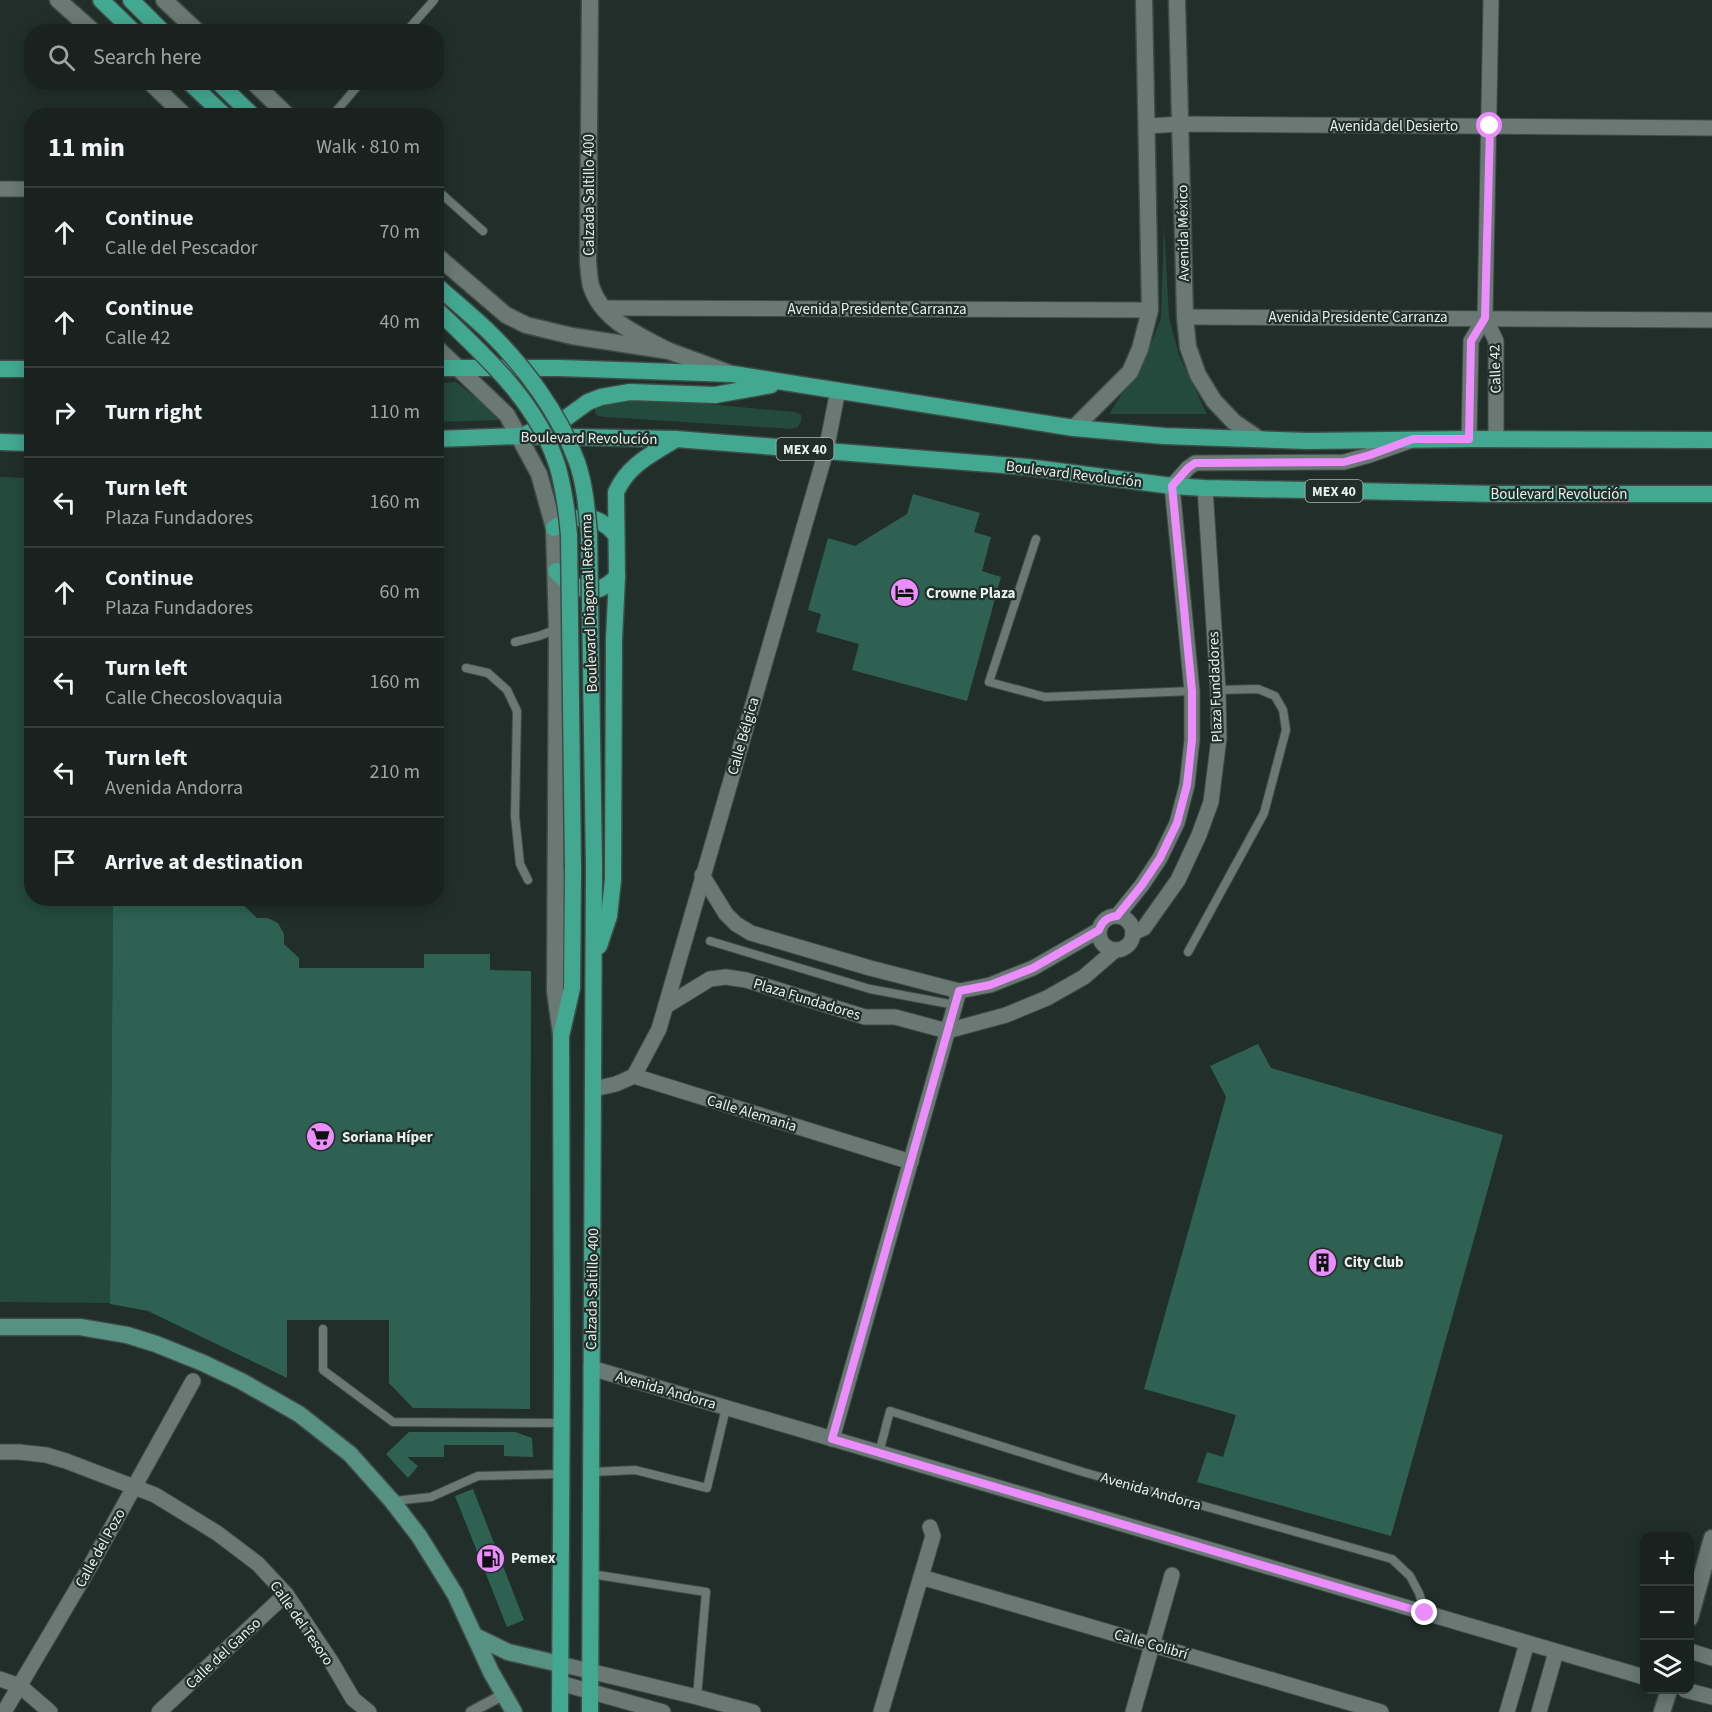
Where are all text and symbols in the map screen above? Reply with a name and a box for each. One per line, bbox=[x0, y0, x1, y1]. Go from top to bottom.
search box bbox=[24, 24, 444, 90]
icon: search bbox=[45, 41, 78, 74]
text: Search here bbox=[93, 41, 201, 73]
route start bbox=[1476, 112, 1502, 138]
street label: Avenida del Desierto bbox=[1330, 116, 1458, 137]
text: 11 min bbox=[48, 129, 125, 166]
text: Walk · 810 m bbox=[316, 133, 420, 161]
street label: Calzada Saltillo 400 bbox=[579, 134, 600, 256]
street label: Avenida México bbox=[1172, 185, 1195, 281]
text: Continue bbox=[105, 202, 194, 234]
icon: ahead bbox=[48, 216, 81, 249]
text: 70 m bbox=[380, 218, 420, 246]
text: Calle del Pescador bbox=[105, 234, 258, 262]
text: Continue bbox=[105, 292, 194, 324]
street label: Avenida Presidente Carranza bbox=[788, 299, 966, 320]
icon: ahead bbox=[48, 306, 81, 339]
street label: Avenida Presidente Carranza bbox=[1269, 307, 1447, 328]
text: 40 m bbox=[380, 308, 420, 336]
text: Calle 42 bbox=[105, 324, 171, 352]
street label: Calle 42 bbox=[1484, 344, 1507, 394]
icon: right bbox=[48, 396, 81, 429]
text: Turn right bbox=[105, 396, 202, 428]
text: 110 m bbox=[370, 398, 420, 426]
street label: Boulevard Revolución bbox=[520, 427, 658, 450]
road number: MEX 40 bbox=[776, 438, 834, 460]
street label: Boulevard Revolución bbox=[1005, 456, 1143, 493]
text: Turn left bbox=[105, 472, 187, 504]
road number: MEX 40 bbox=[1306, 480, 1362, 502]
street label: Boulevard Revolución bbox=[1491, 484, 1627, 505]
icon: left bbox=[48, 486, 81, 519]
text: 160 m bbox=[370, 488, 420, 516]
text: Plaza Fundadores bbox=[105, 504, 253, 532]
street label: Boulevard Diagonal Reforma bbox=[576, 513, 603, 693]
text: Continue bbox=[105, 562, 194, 594]
icon: ahead bbox=[48, 576, 81, 609]
hotel icon: Crowne Plaza bbox=[889, 577, 921, 609]
text: 60 m bbox=[380, 578, 420, 606]
place label: Crowne Plaza bbox=[926, 583, 1016, 604]
text: Plaza Fundadores bbox=[105, 594, 253, 622]
street label: Plaza Fundadores bbox=[1203, 631, 1228, 743]
text: Turn left bbox=[105, 652, 187, 684]
icon: left bbox=[48, 666, 81, 699]
text: 160 m bbox=[370, 668, 420, 696]
text: Calle Checoslovaquia bbox=[105, 684, 283, 712]
street label: Calle Bélgica bbox=[722, 695, 765, 777]
text: Turn left bbox=[105, 742, 187, 774]
icon: left bbox=[48, 756, 81, 789]
text: 210 m bbox=[370, 758, 420, 786]
text: Avenida Andorra bbox=[105, 774, 243, 802]
icon: arrive bbox=[48, 846, 81, 879]
text: Arrive at destination bbox=[105, 846, 303, 878]
street label: Plaza Fundadores bbox=[751, 973, 863, 1026]
street label: Calle Alemania bbox=[704, 1090, 799, 1137]
supermarket icon: Soriana Híper bbox=[305, 1121, 337, 1153]
place label: Soriana Híper bbox=[342, 1127, 433, 1148]
street label: Calzada Saltillo 400 bbox=[581, 1228, 604, 1350]
building icon: City Club bbox=[1307, 1246, 1339, 1278]
place label: City Club bbox=[1344, 1252, 1404, 1273]
street label: Avenida Andorra bbox=[613, 1366, 719, 1415]
street label: Avenida Andorra bbox=[1098, 1467, 1204, 1516]
street label: Calle del Pozo bbox=[70, 1505, 131, 1592]
map controls bbox=[1640, 1532, 1694, 1694]
button: + bbox=[1640, 1532, 1694, 1586]
fuel station icon: Pemex bbox=[474, 1542, 506, 1574]
place label: Pemex bbox=[511, 1548, 556, 1569]
street label: Calle del Tesoro bbox=[265, 1577, 339, 1670]
button: − bbox=[1640, 1586, 1694, 1640]
route end bbox=[1411, 1599, 1437, 1625]
street label: Calle del Ganso bbox=[181, 1613, 266, 1694]
street label: Calle Colibrí bbox=[1112, 1624, 1191, 1665]
button: layers bbox=[1640, 1640, 1694, 1694]

